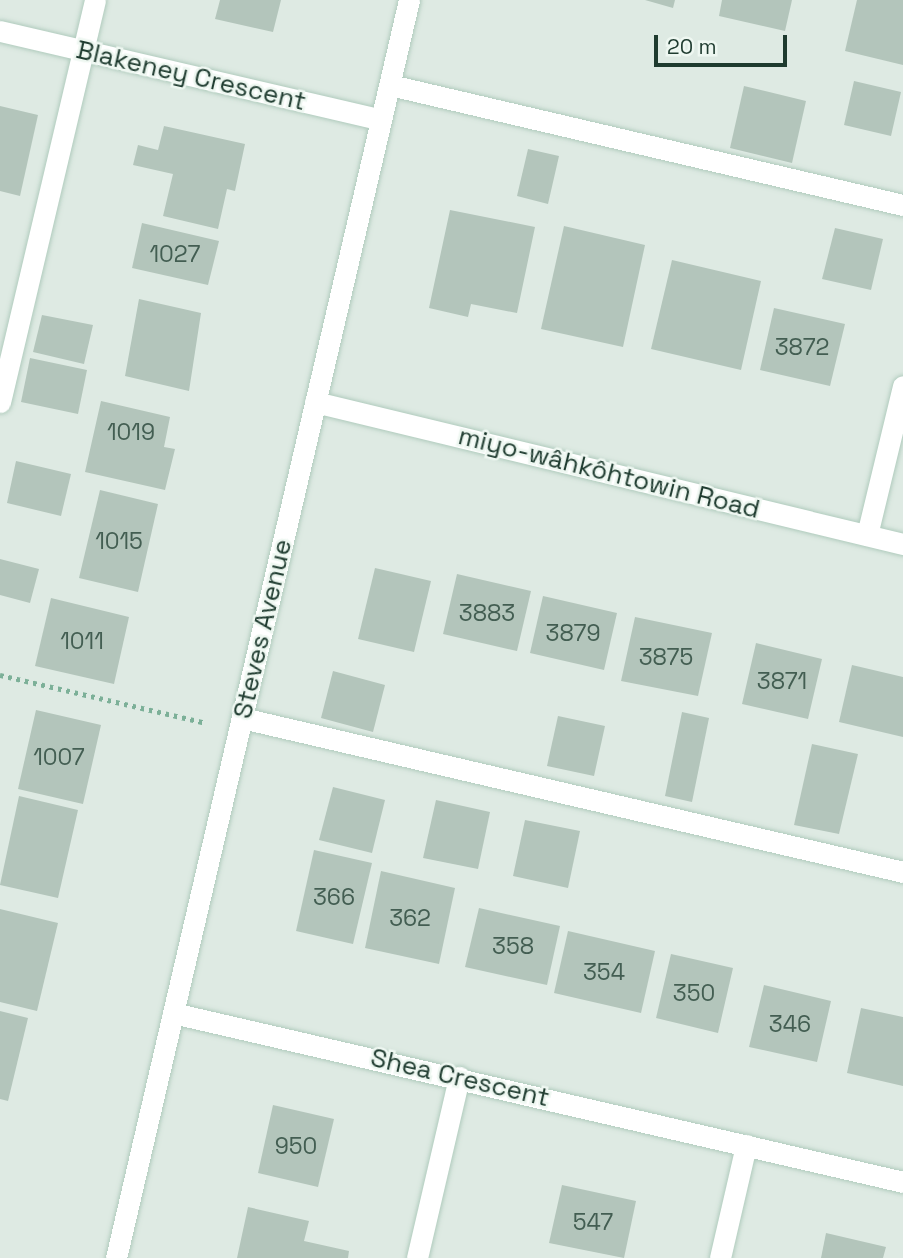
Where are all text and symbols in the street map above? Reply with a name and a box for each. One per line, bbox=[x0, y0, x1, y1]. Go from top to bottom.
scale bar bbox=[658, 21, 791, 65]
text: 20 m bbox=[667, 33, 717, 60]
street label: Blakeney Crescent bbox=[73, 34, 309, 118]
house number: 1027 bbox=[149, 240, 201, 268]
house number: 3872 bbox=[775, 333, 829, 361]
house number: 1019 bbox=[107, 418, 155, 446]
street label: miyo-wâhkôhtowin Road bbox=[455, 420, 763, 526]
house number: 1015 bbox=[95, 527, 143, 555]
street label: Steves Avenue bbox=[227, 536, 299, 722]
house number: 3883 bbox=[459, 599, 515, 627]
house number: 3879 bbox=[546, 619, 600, 647]
house number: 1011 bbox=[60, 627, 104, 655]
house number: 3875 bbox=[639, 643, 693, 671]
house number: 3871 bbox=[757, 667, 807, 695]
house number: 1007 bbox=[33, 743, 85, 771]
house number: 366 bbox=[313, 883, 355, 911]
house number: 362 bbox=[389, 904, 431, 932]
house number: 358 bbox=[492, 932, 534, 960]
house number: 354 bbox=[583, 958, 625, 986]
house number: 350 bbox=[673, 979, 715, 1007]
house number: 346 bbox=[769, 1010, 811, 1038]
street label: Shea Crescent bbox=[368, 1042, 552, 1114]
house number: 950 bbox=[275, 1132, 317, 1160]
house number: 547 bbox=[573, 1208, 613, 1236]

